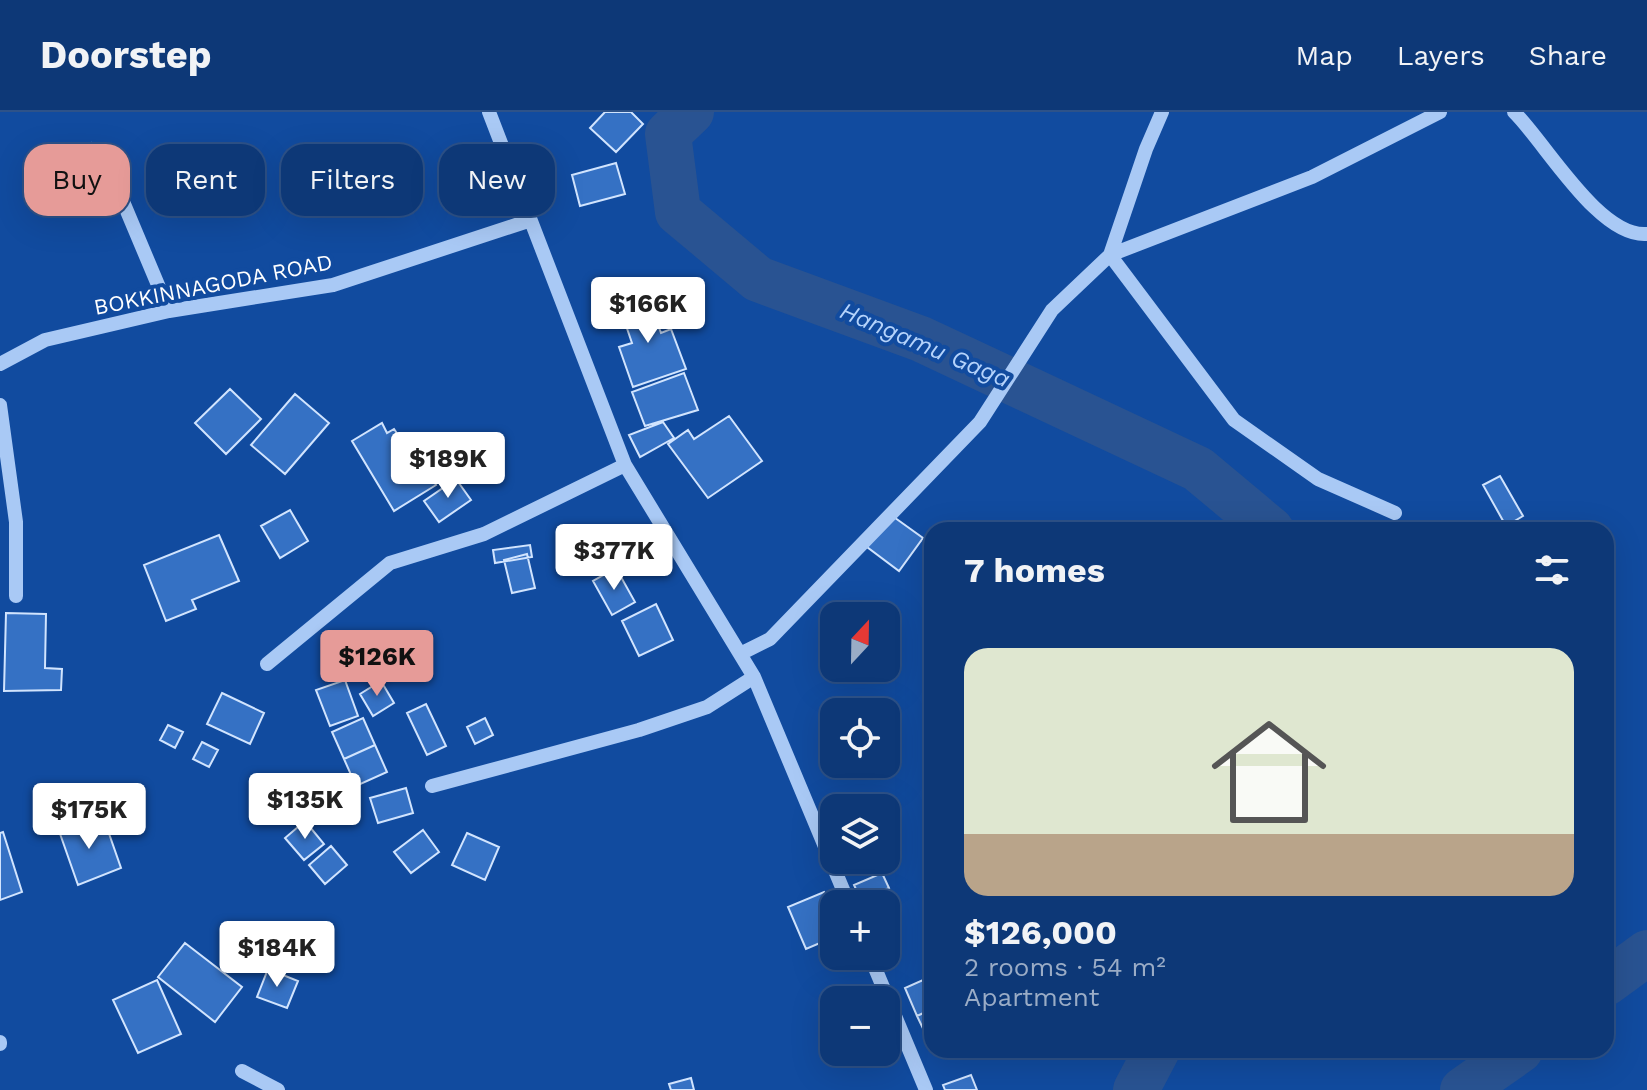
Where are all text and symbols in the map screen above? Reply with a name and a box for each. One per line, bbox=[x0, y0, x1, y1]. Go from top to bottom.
text: Doorstep bbox=[40, 33, 212, 77]
text: Map bbox=[1296, 39, 1353, 72]
text: Layers bbox=[1397, 39, 1485, 72]
text: Share bbox=[1529, 39, 1607, 72]
chip: Buy bbox=[24, 144, 130, 216]
chip: Rent bbox=[146, 144, 265, 216]
chip: Filters bbox=[281, 144, 423, 216]
chip: New bbox=[439, 144, 555, 216]
street label: BOKKINNAGODA ROAD bbox=[92, 249, 334, 320]
pin: $166K bbox=[592, 277, 704, 345]
text: $166K bbox=[609, 288, 687, 318]
water label: Hangamu Gaga bbox=[836, 297, 1014, 393]
pin: $189K bbox=[392, 432, 504, 500]
text: $189K bbox=[409, 443, 487, 473]
pin: $377K bbox=[558, 524, 670, 592]
text: $377K bbox=[574, 535, 655, 565]
icon: filters bbox=[1530, 548, 1574, 592]
text: 7 homes bbox=[964, 550, 1105, 590]
north arrow bbox=[820, 602, 900, 682]
map controls bbox=[820, 602, 900, 1066]
pin: $126K bbox=[321, 630, 433, 698]
text: $126K bbox=[338, 641, 416, 671]
button: locate bbox=[820, 698, 900, 778]
icon: home bbox=[1197, 700, 1341, 844]
pin: $135K bbox=[249, 773, 361, 841]
pin: $175K bbox=[33, 783, 145, 851]
text: $135K bbox=[267, 784, 343, 814]
text: $175K bbox=[51, 794, 127, 824]
button: layers bbox=[820, 794, 900, 874]
button: + bbox=[820, 890, 900, 970]
text: $126,000 bbox=[964, 912, 1117, 952]
pin: $184K bbox=[221, 921, 333, 989]
text: $184K bbox=[238, 932, 317, 962]
text: 2 rooms · 54 m² bbox=[964, 952, 1166, 982]
text: Apartment bbox=[964, 982, 1100, 1012]
button: − bbox=[820, 986, 900, 1066]

